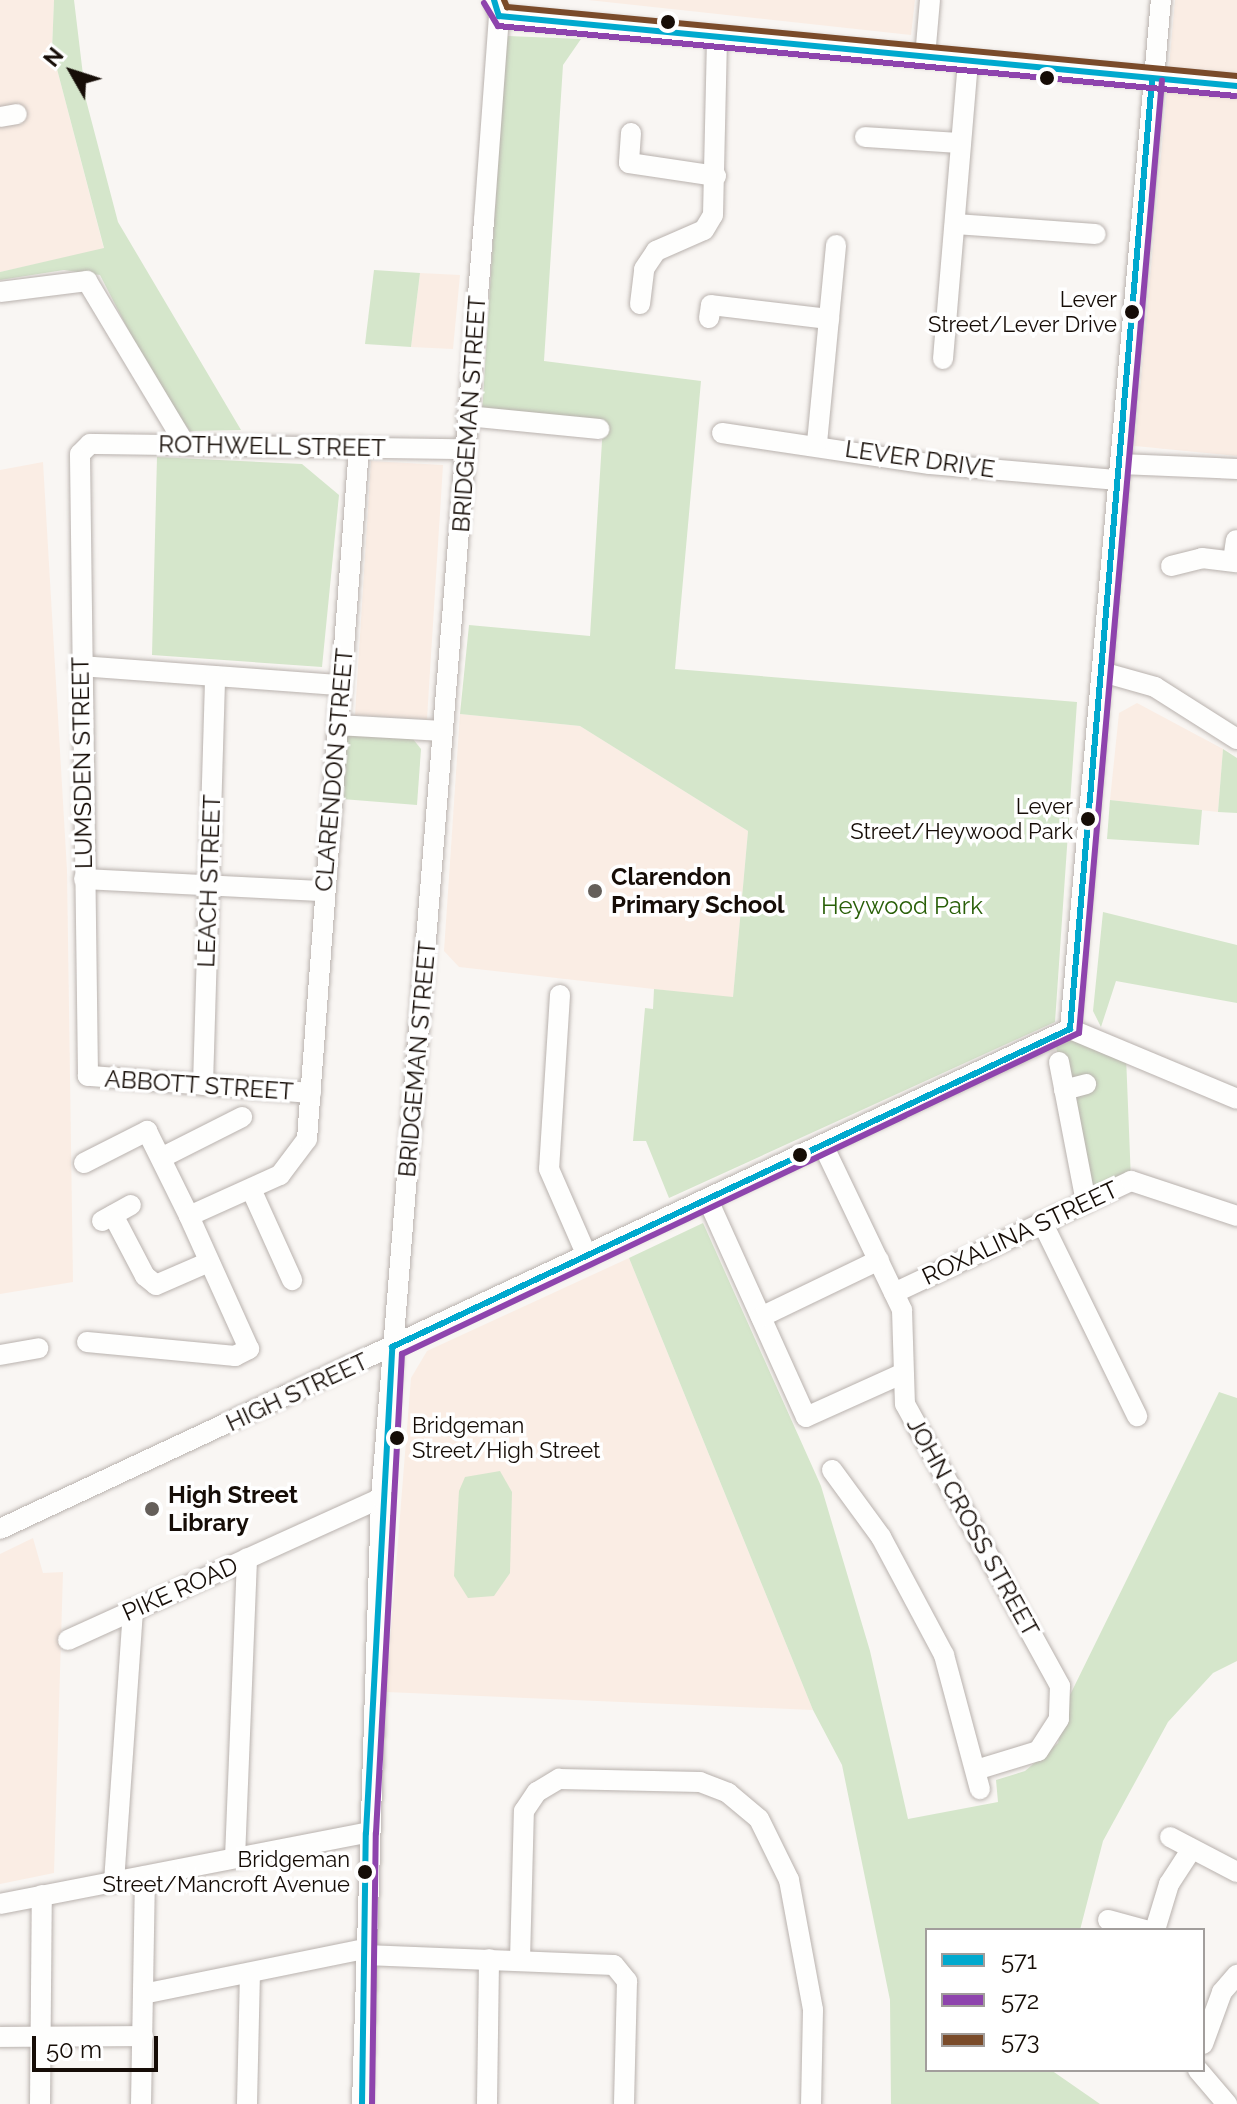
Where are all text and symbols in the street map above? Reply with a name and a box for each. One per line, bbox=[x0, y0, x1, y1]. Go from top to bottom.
unlabelled marker bbox=[660, 14, 676, 30]
north arrow bbox=[32, 32, 112, 112]
text: N bbox=[38, 42, 69, 72]
unlabelled marker bbox=[1039, 70, 1055, 86]
place label: Lever Street/Lever Drive bbox=[927, 286, 1117, 338]
street label: BRIDGEMAN STREET bbox=[446, 295, 492, 533]
marker: Lever Street/Lever Drive bbox=[1124, 304, 1140, 320]
street label: ROTHWELL STREET bbox=[158, 430, 386, 462]
street label: LEVER DRIVE bbox=[843, 434, 997, 484]
street label: CLARENDON STREET bbox=[309, 647, 359, 893]
street label: LUMSDEN STREET bbox=[66, 657, 98, 869]
place label: Lever Street/Heywood Park bbox=[850, 793, 1073, 844]
street label: LEACH STREET bbox=[192, 794, 226, 968]
marker: Lever Street/Heywood Park bbox=[1080, 811, 1096, 827]
place label: Clarendon Primary School bbox=[611, 863, 785, 919]
marker: Clarendon Primary School bbox=[586, 882, 604, 900]
park label: Heywood Park bbox=[821, 892, 983, 920]
street label: BRIDGEMAN STREET bbox=[392, 940, 442, 1178]
street label: ABBOTT STREET bbox=[103, 1064, 295, 1106]
unlabelled marker bbox=[792, 1147, 808, 1163]
street label: ROXALINA STREET bbox=[917, 1175, 1123, 1291]
street label: HIGH STREET bbox=[221, 1347, 373, 1437]
place label: Bridgeman Street/High Street bbox=[412, 1412, 600, 1464]
street label: JOHN CROSS STREET bbox=[901, 1412, 1045, 1642]
marker: Bridgeman Street/High Street bbox=[389, 1430, 405, 1446]
place label: High Street Library bbox=[168, 1481, 298, 1537]
marker: High Street Library bbox=[143, 1500, 161, 1518]
street label: PIKE ROAD bbox=[118, 1551, 242, 1627]
place label: Bridgeman Street/Mancroft Avenue bbox=[102, 1846, 350, 1898]
marker: Bridgeman Street/Mancroft Avenue bbox=[357, 1864, 373, 1880]
legend bbox=[925, 1928, 1205, 2072]
text: 571 bbox=[1001, 1946, 1037, 1975]
text: 572 bbox=[1001, 1986, 1039, 2015]
scale bar bbox=[36, 2020, 162, 2070]
text: 573 bbox=[1001, 2026, 1040, 2055]
text: 50 m bbox=[46, 2035, 102, 2064]

